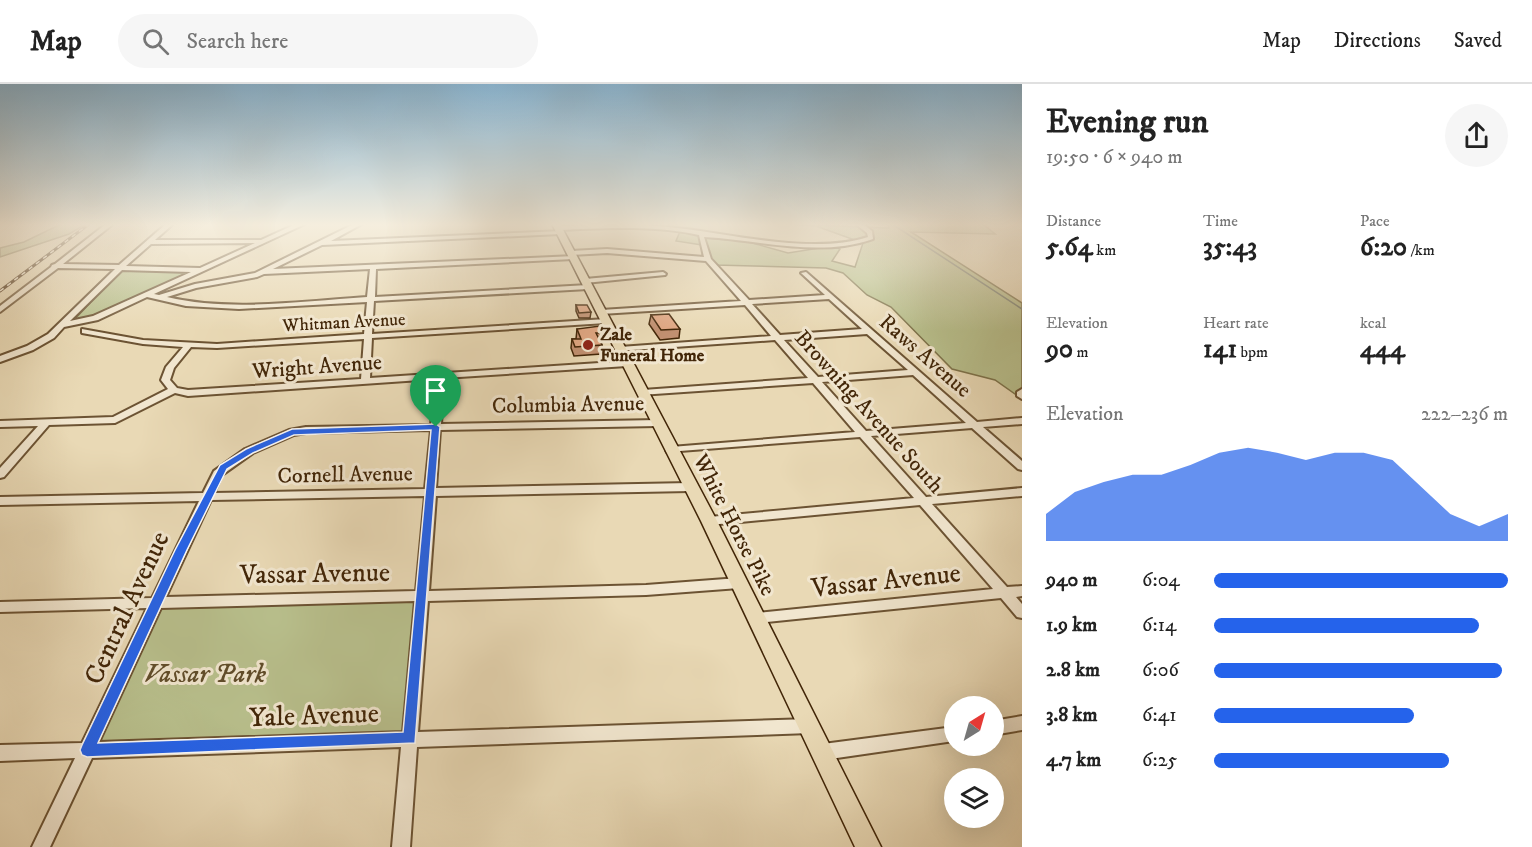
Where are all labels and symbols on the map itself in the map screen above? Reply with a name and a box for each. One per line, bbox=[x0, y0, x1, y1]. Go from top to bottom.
street label: Whitman Avenue bbox=[281, 309, 406, 337]
street label: Raws Avenue bbox=[873, 309, 977, 403]
place label: Zale Funeral Home bbox=[600, 324, 705, 367]
street label: Browning Avenue South bbox=[789, 325, 950, 500]
marker: Zale Funeral Home bbox=[581, 338, 595, 352]
street label: Wright Avenue bbox=[250, 349, 383, 385]
pin bbox=[410, 365, 461, 427]
street label: Columbia Avenue bbox=[492, 390, 644, 420]
street label: White Horse Pike bbox=[686, 449, 781, 600]
street label: Cornell Avenue bbox=[277, 460, 413, 490]
street label: Central Avenue bbox=[77, 526, 177, 690]
street label: Vassar Avenue bbox=[239, 556, 390, 592]
street label: Vassar Avenue bbox=[809, 556, 962, 606]
park label: Vassar Park bbox=[144, 657, 267, 691]
north arrow bbox=[944, 696, 1004, 756]
street label: Yale Avenue bbox=[249, 697, 379, 735]

